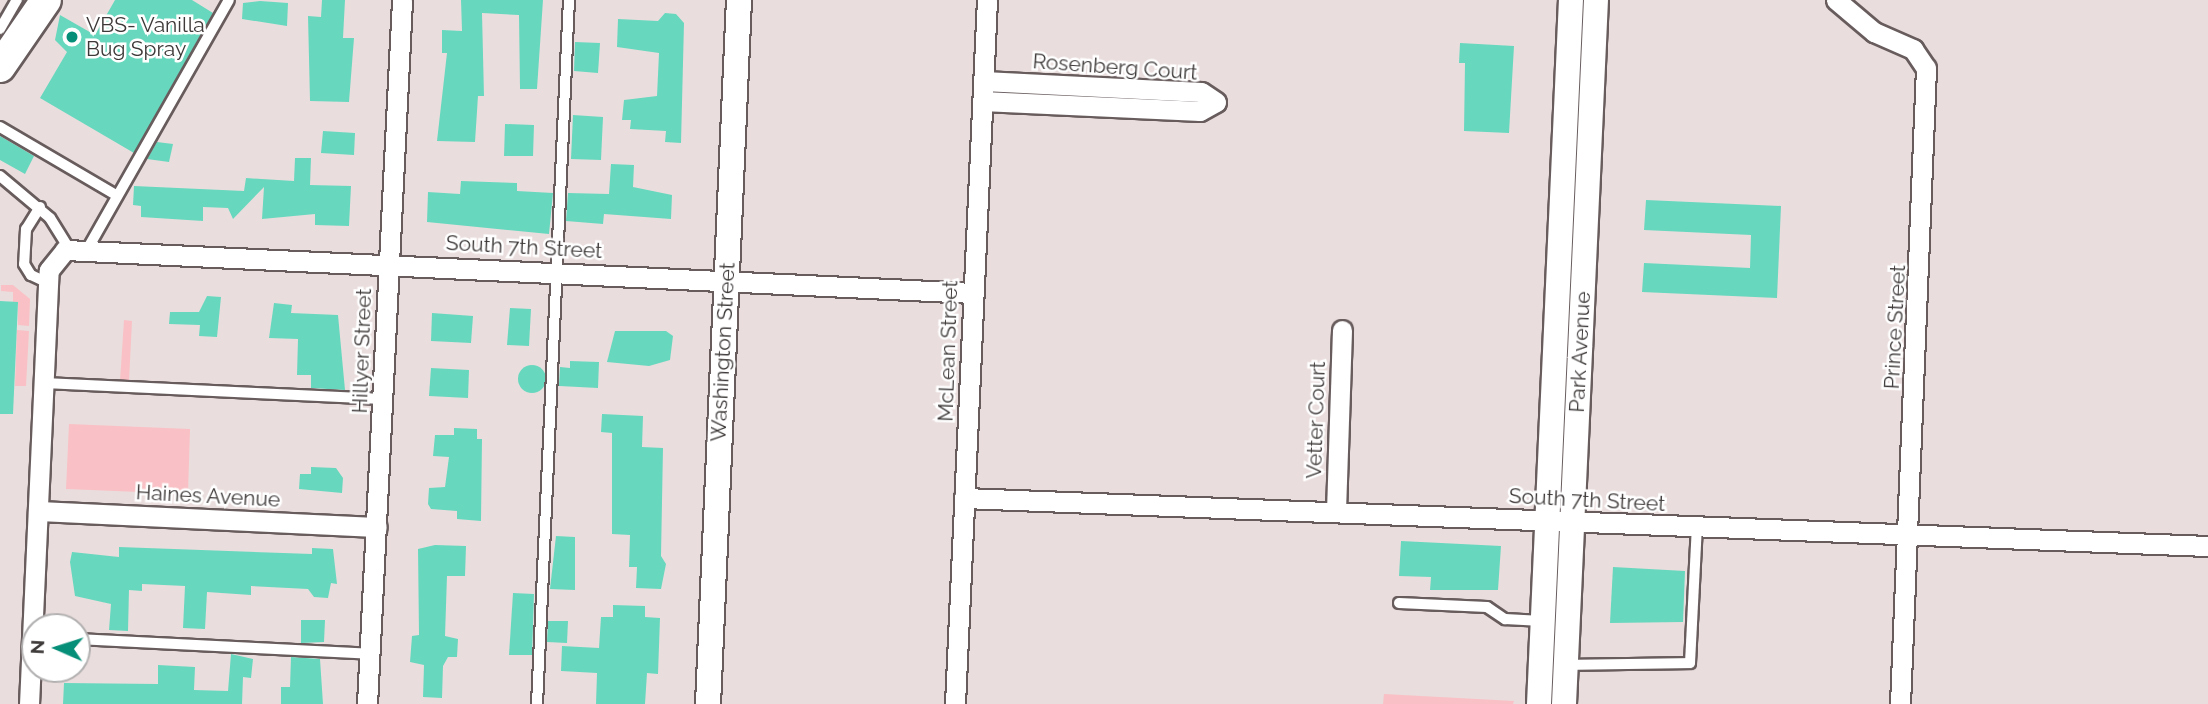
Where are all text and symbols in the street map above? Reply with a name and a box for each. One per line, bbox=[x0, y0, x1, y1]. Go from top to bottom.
place label: VBS- Vanilla Bug Spray bbox=[86, 12, 206, 62]
marker: VBS- Vanilla Bug Spray bbox=[64, 29, 80, 45]
street label: Rosenberg Court bbox=[1032, 49, 1198, 85]
street label: South 7th Street bbox=[445, 230, 603, 264]
street label: Washington Street bbox=[706, 262, 740, 442]
street label: Prince Street bbox=[1879, 264, 1911, 390]
street label: McLean Street bbox=[933, 280, 963, 422]
street label: Hillyer Street bbox=[347, 288, 377, 414]
street label: Park Avenue bbox=[1564, 290, 1596, 414]
street label: Vetter Court bbox=[1301, 361, 1331, 479]
street label: Haines Avenue bbox=[135, 480, 281, 512]
street label: South 7th Street bbox=[1508, 483, 1666, 517]
north arrow bbox=[21, 613, 91, 683]
text: N bbox=[26, 639, 48, 655]

